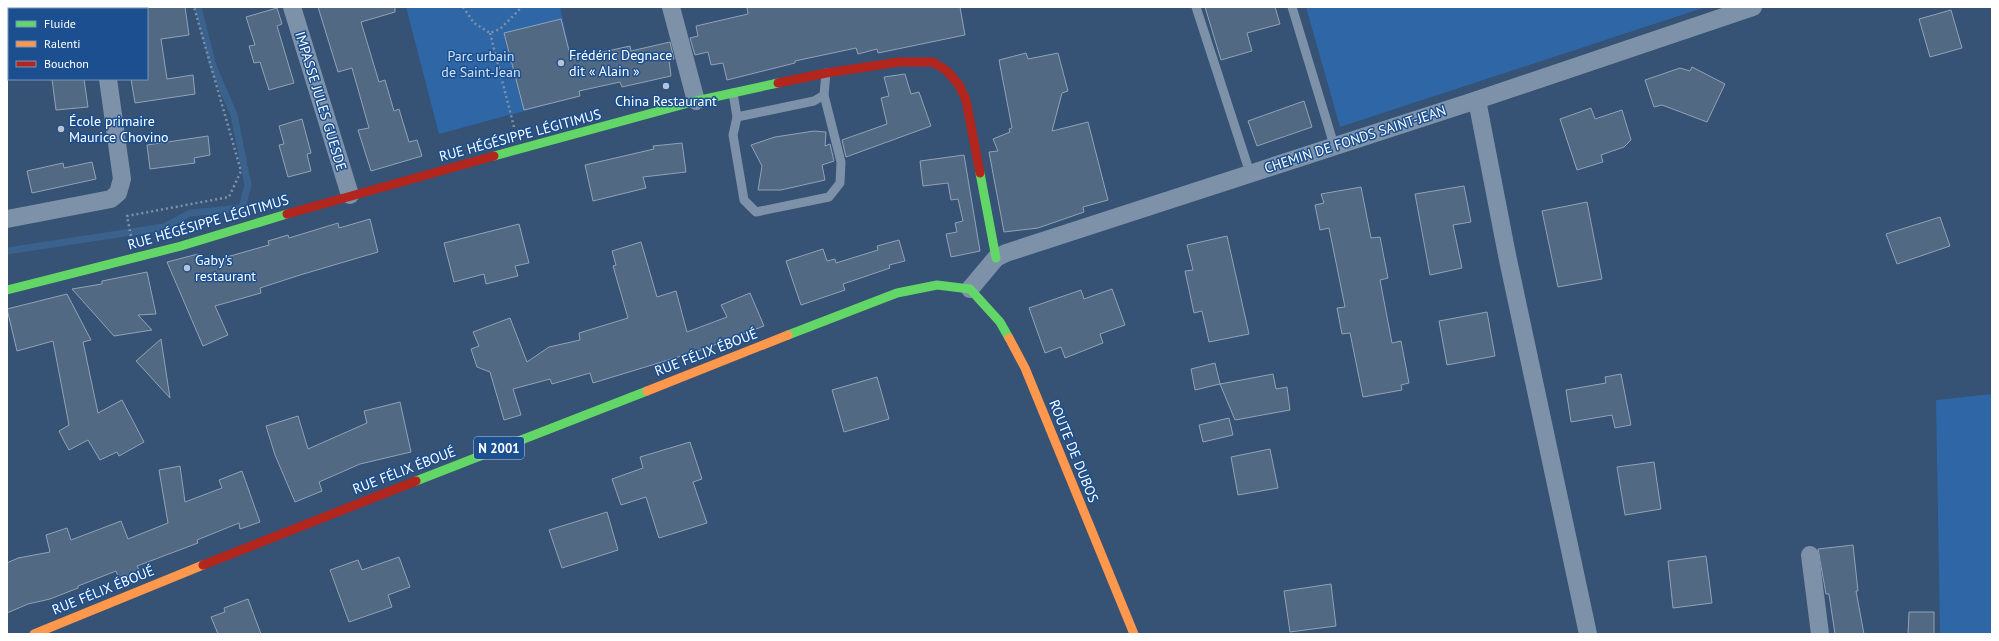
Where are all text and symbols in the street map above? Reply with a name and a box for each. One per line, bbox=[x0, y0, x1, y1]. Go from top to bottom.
legend bbox=[8, 8, 148, 80]
text: Fluide bbox=[44, 16, 76, 31]
street label: IMPASSE JULES GUESDE bbox=[291, 29, 351, 173]
text: Ralenti bbox=[44, 36, 80, 51]
place label: Frédéric Degnace dit « Alain » bbox=[569, 46, 672, 80]
park label: Parc urbain de Saint-Jean bbox=[441, 47, 521, 81]
text: Bouchon bbox=[44, 56, 89, 71]
marker: Frédéric Degnace dit « Alain » bbox=[556, 58, 566, 68]
marker: China Restaurant bbox=[661, 81, 671, 91]
place label: China Restaurant bbox=[615, 92, 717, 110]
street label: CHEMIN DE FONDS SAINT-JEAN bbox=[1262, 101, 1448, 177]
street label: RUE HÉGÉSIPPE LÉGITIMUS bbox=[437, 105, 603, 165]
place label: École primaire Maurice Chovino bbox=[69, 112, 169, 146]
marker: École primaire Maurice Chovino bbox=[56, 124, 66, 134]
street label: RUE HÉGÉSIPPE LÉGITIMUS bbox=[125, 190, 291, 254]
place label: Gaby's restaurant bbox=[195, 251, 256, 285]
marker: Gaby's restaurant bbox=[182, 263, 192, 273]
street label: RUE FÉLIX ÉBOUÉ bbox=[652, 324, 760, 380]
street label: ROUTE DE DUBOS bbox=[1045, 397, 1103, 505]
road number: N 2001 bbox=[474, 437, 524, 459]
street label: RUE FÉLIX ÉBOUÉ bbox=[350, 442, 458, 498]
street label: RUE FÉLIX ÉBOUÉ bbox=[49, 561, 157, 619]

